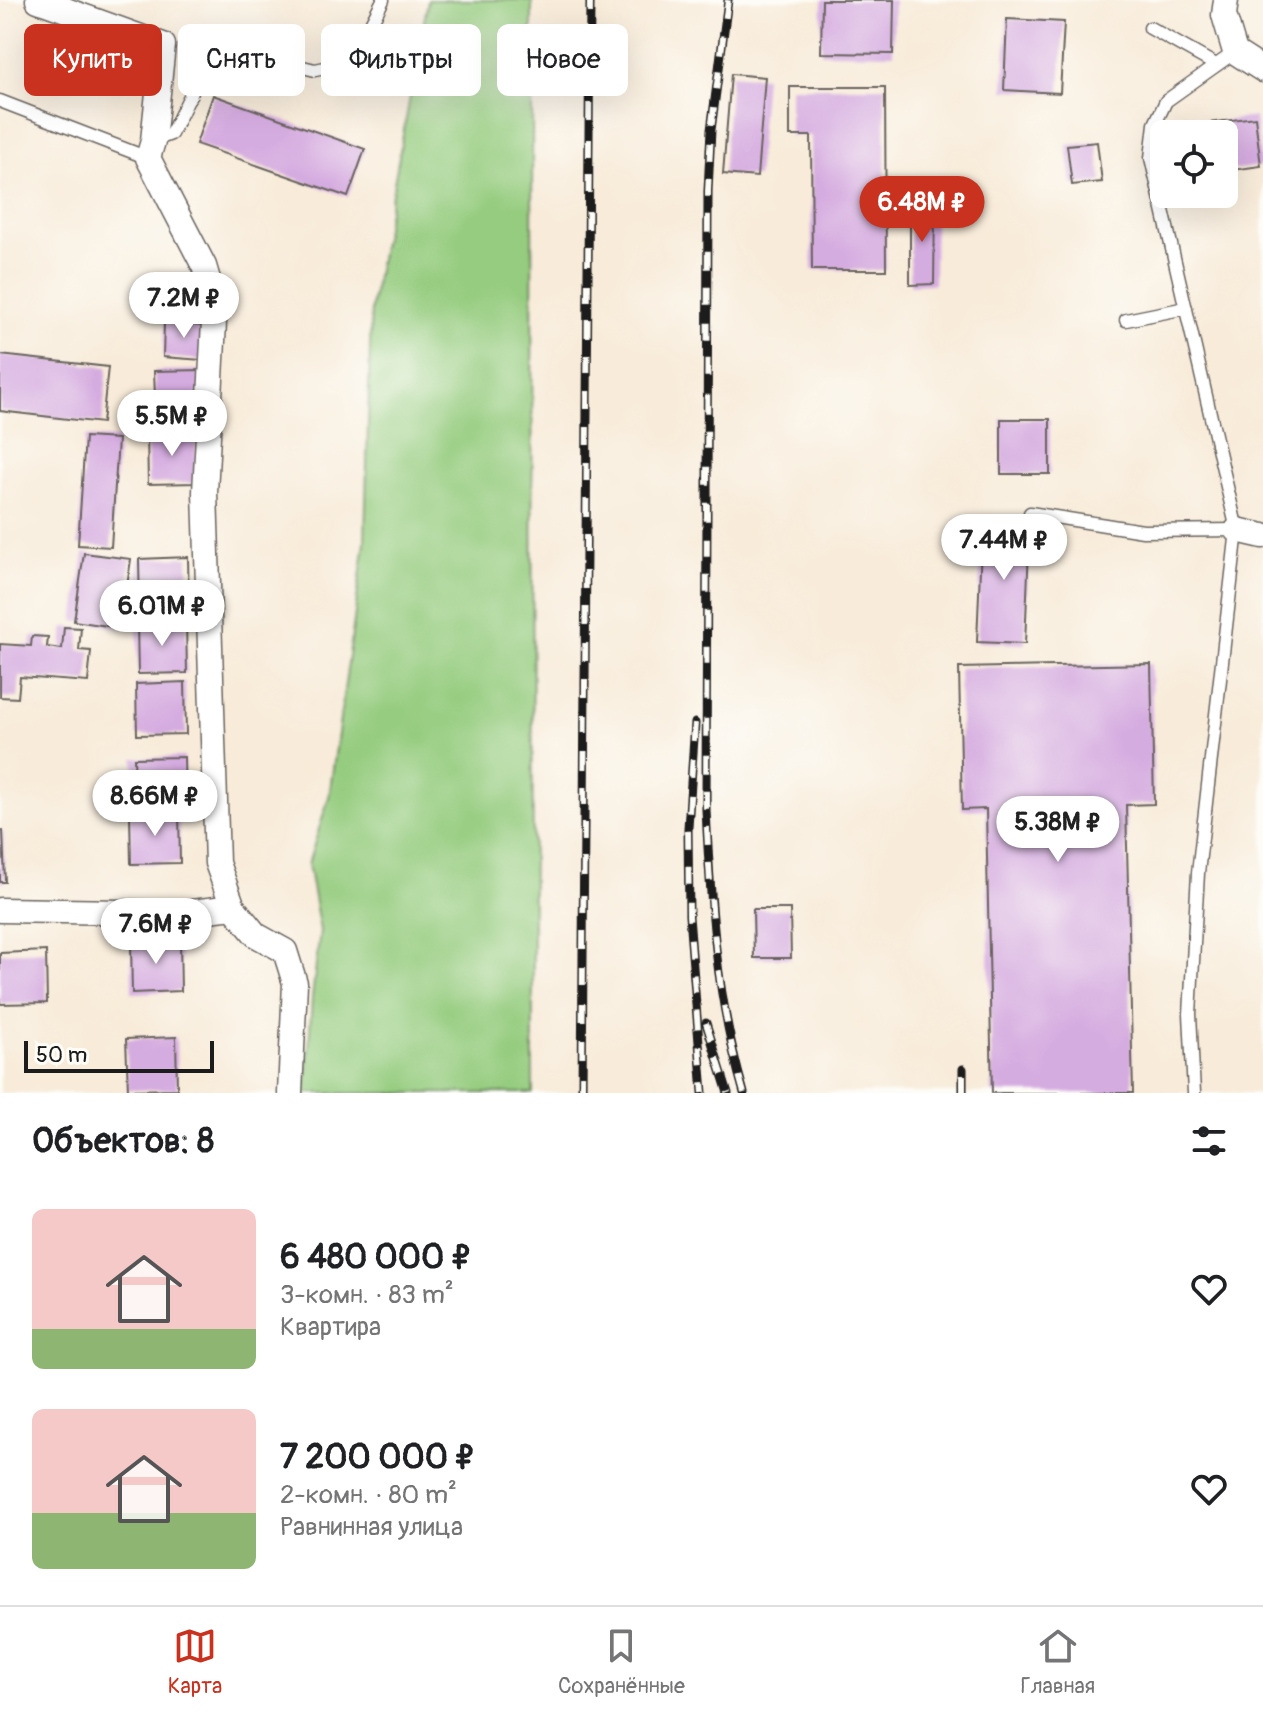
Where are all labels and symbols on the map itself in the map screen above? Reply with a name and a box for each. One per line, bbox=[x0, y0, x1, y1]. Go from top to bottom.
pin: 6.48M ₽ bbox=[848, 176, 996, 244]
pin: 7.2M ₽ bbox=[119, 272, 249, 340]
pin: 5.5M ₽ bbox=[107, 390, 237, 458]
pin: 7.44M ₽ bbox=[930, 514, 1078, 582]
pin: 6.01M ₽ bbox=[88, 580, 236, 648]
pin: 8.66M ₽ bbox=[81, 770, 229, 838]
pin: 5.38M ₽ bbox=[984, 796, 1132, 864]
pin: 7.6M ₽ bbox=[91, 898, 221, 966]
scale bar bbox=[24, 1037, 214, 1073]

